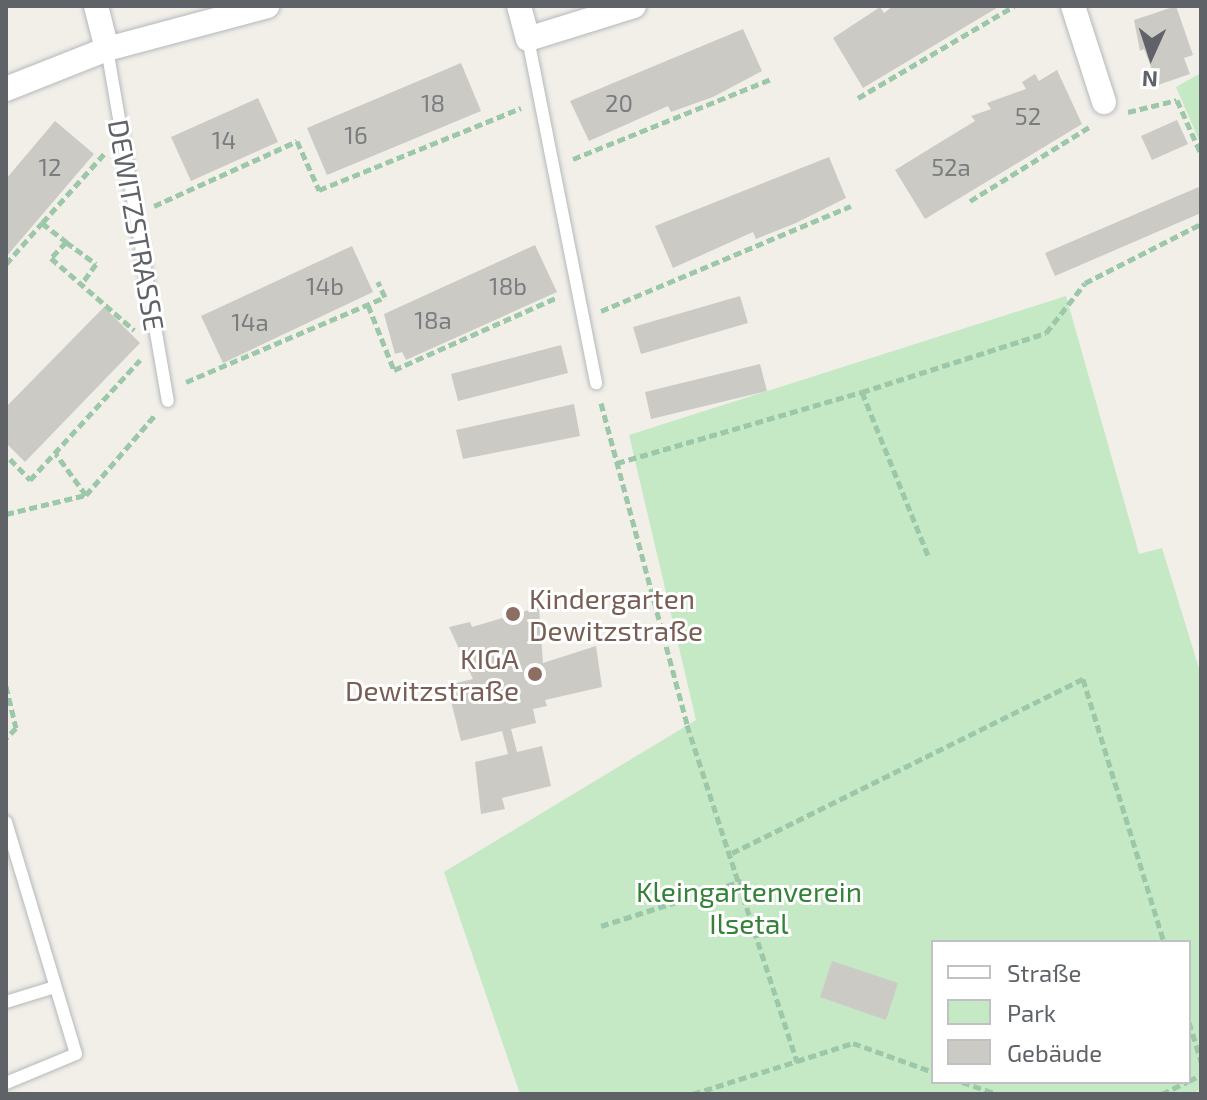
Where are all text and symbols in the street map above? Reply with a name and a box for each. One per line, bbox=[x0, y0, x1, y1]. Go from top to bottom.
north arrow bbox=[1111, 16, 1191, 96]
text: N bbox=[1141, 67, 1158, 93]
house number: 18 bbox=[421, 89, 445, 117]
house number: 20 bbox=[605, 89, 633, 117]
house number: 52 bbox=[1015, 102, 1041, 130]
street label: DEWITZSTRASSE bbox=[102, 117, 172, 333]
house number: 16 bbox=[344, 121, 368, 149]
house number: 14 bbox=[212, 126, 236, 154]
house number: 12 bbox=[38, 153, 62, 181]
house number: 52a bbox=[931, 153, 971, 181]
house number: 14b bbox=[306, 272, 344, 300]
house number: 18b bbox=[489, 272, 527, 300]
house number: 18a bbox=[414, 306, 452, 334]
house number: 14a bbox=[231, 308, 269, 336]
place label: Kindergarten Dewitzstraße bbox=[529, 581, 703, 647]
marker: Kindergarten Dewitzstraße bbox=[504, 605, 522, 623]
place label: KIGA Dewitzstraße bbox=[345, 641, 519, 707]
marker: KIGA Dewitzstraße bbox=[526, 665, 544, 683]
park label: Kleingartenverein Ilsetal bbox=[636, 874, 862, 940]
legend bbox=[931, 940, 1191, 1084]
text: Straße bbox=[1007, 958, 1081, 987]
text: Park bbox=[1007, 998, 1056, 1027]
text: Gebäude bbox=[1007, 1038, 1102, 1067]

